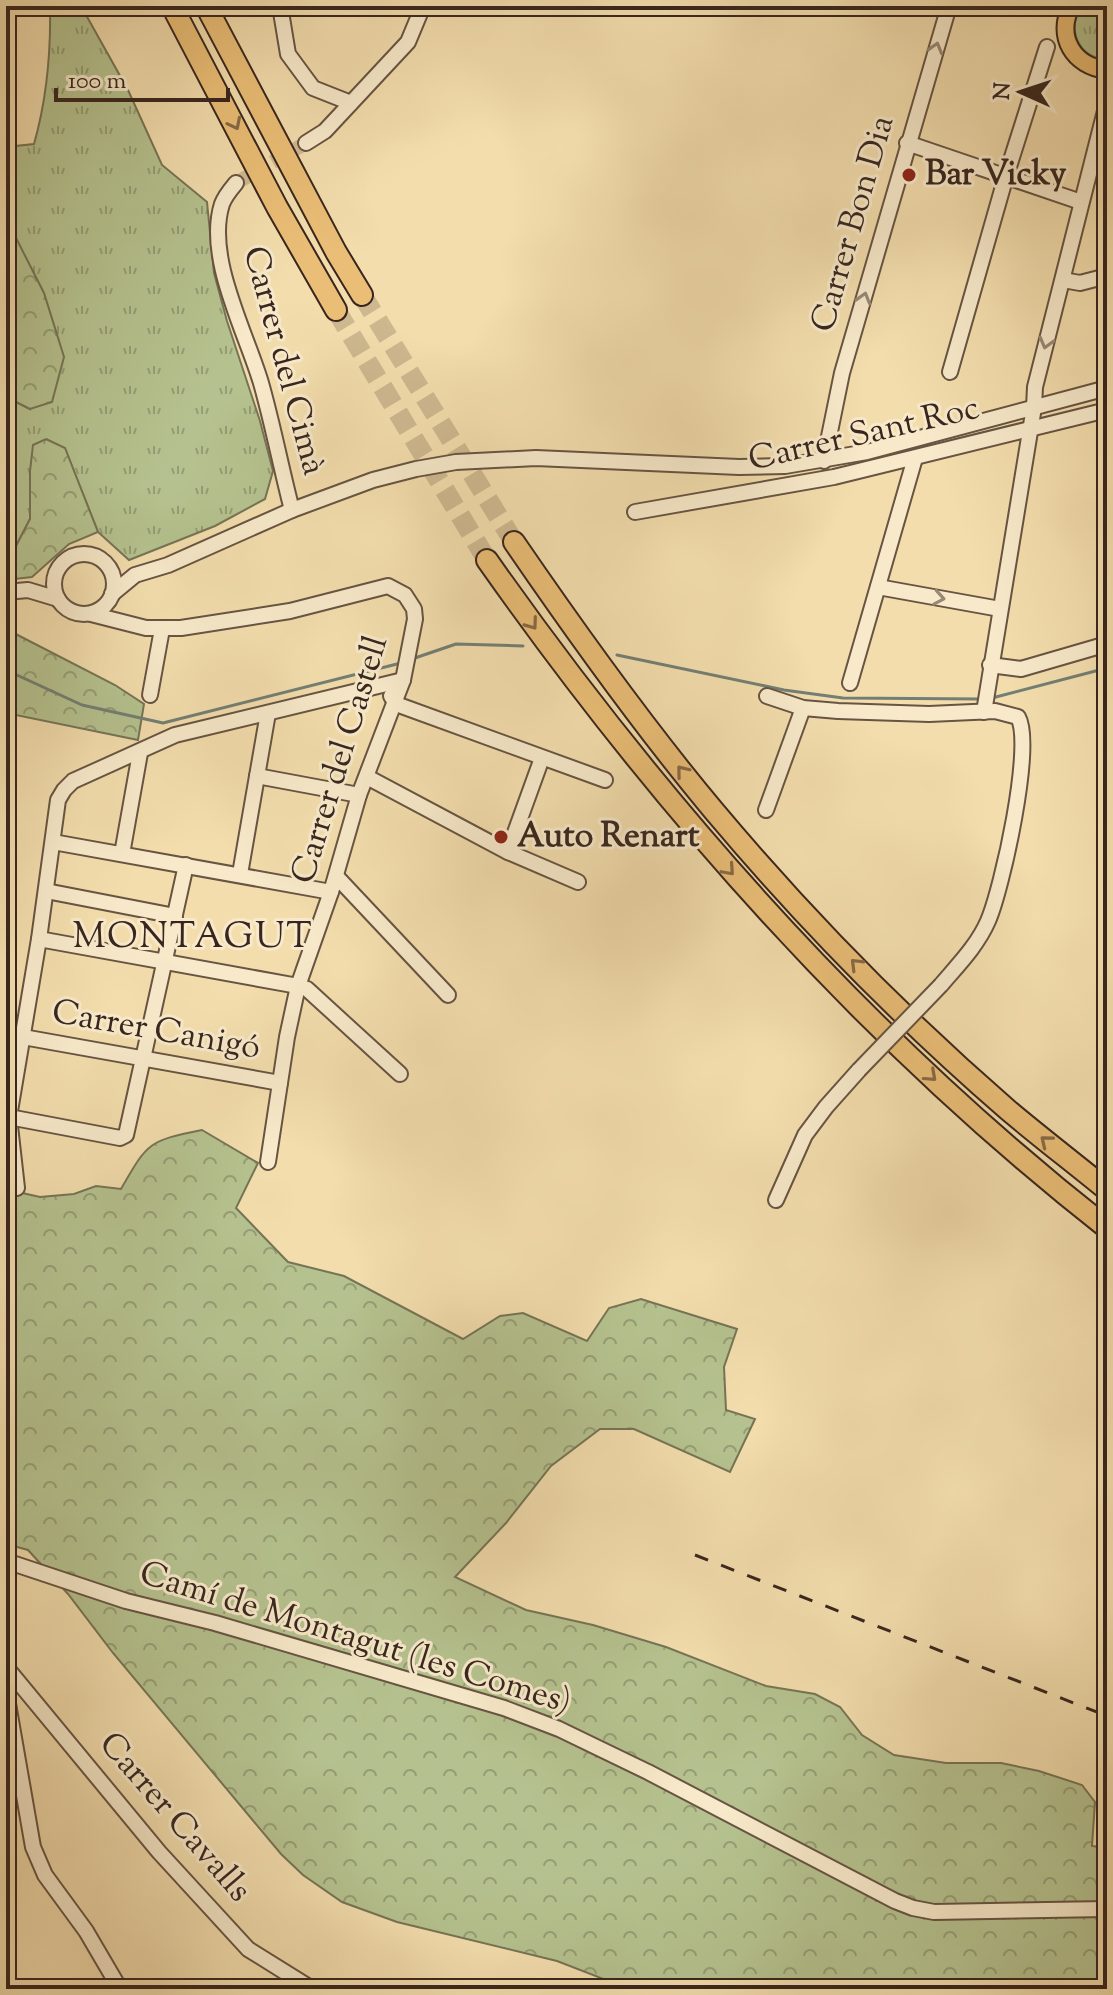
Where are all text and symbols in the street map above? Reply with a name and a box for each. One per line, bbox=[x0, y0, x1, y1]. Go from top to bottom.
one-way arrow bbox=[927, 41, 943, 55]
scale bar bbox=[56, 52, 228, 102]
north arrow bbox=[981, 52, 1061, 132]
text: 100 m bbox=[68, 65, 126, 99]
text: N bbox=[988, 81, 1020, 101]
street label: Carrer Bon Dia bbox=[800, 110, 908, 338]
one-way arrow bbox=[225, 116, 240, 131]
place label: Bar Vicky bbox=[925, 151, 1067, 200]
marker: Bar Vicky bbox=[900, 166, 918, 184]
street label: Carrer del Cimà bbox=[229, 241, 337, 481]
one-way arrow bbox=[855, 291, 871, 305]
one-way arrow bbox=[1039, 336, 1056, 350]
street label: Carrer Sant Roc bbox=[744, 385, 984, 485]
one-way arrow bbox=[932, 588, 946, 605]
one-way arrow bbox=[522, 615, 537, 629]
street label: Carrer del Castell bbox=[280, 630, 402, 890]
one-way arrow bbox=[677, 766, 692, 780]
place label: Auto Renart bbox=[517, 813, 700, 862]
marker: Auto Renart bbox=[492, 828, 510, 846]
one-way arrow bbox=[720, 861, 734, 876]
district label: MONTAGUT bbox=[72, 912, 314, 964]
one-way arrow bbox=[851, 959, 865, 973]
street label: Carrer Canigó bbox=[48, 989, 264, 1073]
one-way arrow bbox=[921, 1067, 936, 1081]
one-way arrow bbox=[1041, 1136, 1055, 1151]
street label: Camí de Montagut (les Comes) bbox=[133, 1550, 577, 1728]
street label: Carrer Cavalls bbox=[86, 1722, 262, 1914]

